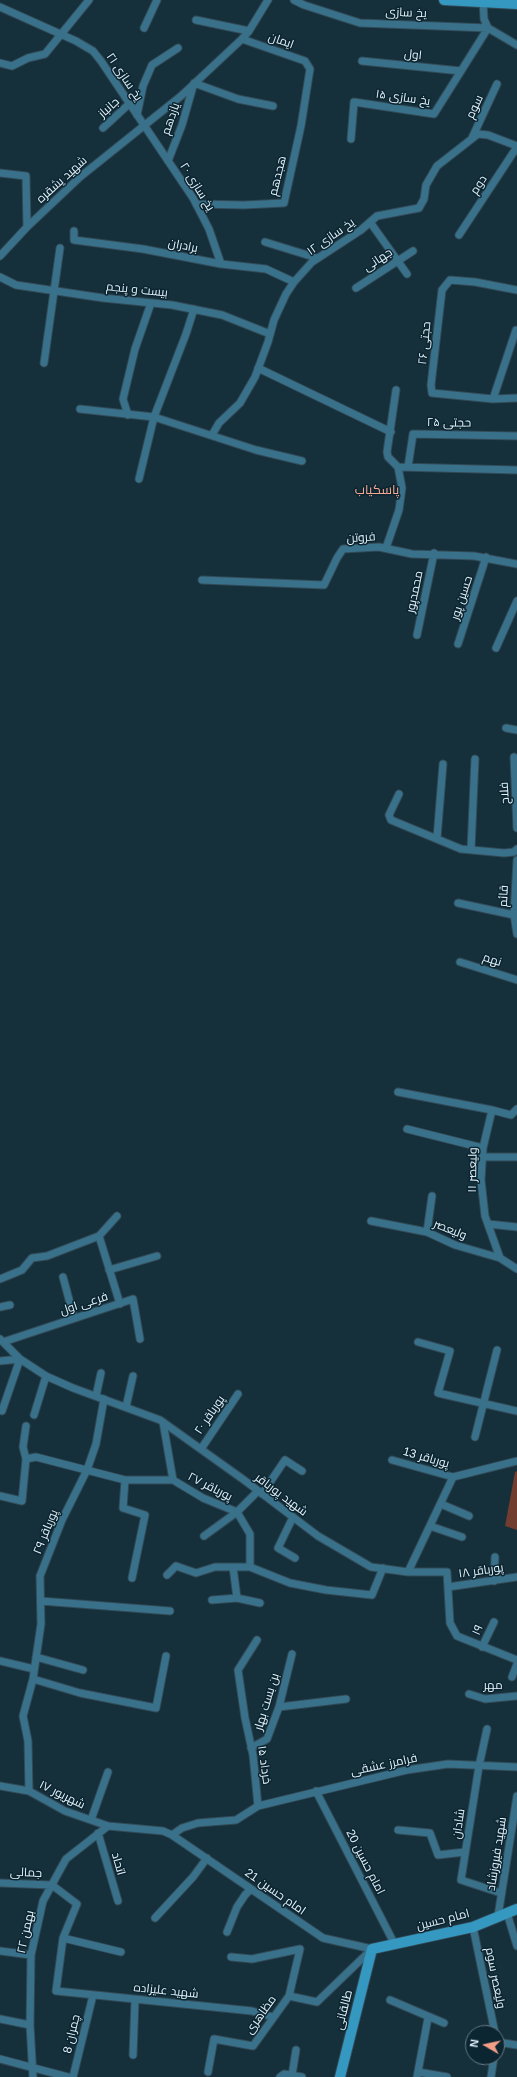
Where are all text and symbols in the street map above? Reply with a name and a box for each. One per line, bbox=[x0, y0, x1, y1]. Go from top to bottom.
street label: یخ سازی bbox=[385, 5, 427, 21]
street label: ایمان bbox=[266, 30, 296, 52]
street label: اول bbox=[403, 47, 423, 63]
street label: یخ سازی ۲۱ bbox=[103, 50, 145, 104]
street label: یخ سازی ۱۵ bbox=[375, 87, 431, 109]
street label: سوم bbox=[463, 93, 487, 121]
street label: جانباز bbox=[95, 95, 123, 121]
street label: یازدهم bbox=[159, 101, 183, 137]
street label: شهید یشقره bbox=[34, 154, 90, 206]
street label: هجدهم bbox=[266, 155, 290, 197]
street label: یخ سازی ۲۰ bbox=[177, 160, 217, 214]
street label: دوم bbox=[468, 173, 490, 197]
street label: یخ سازی ۱۲ bbox=[304, 215, 358, 259]
street label: برادران bbox=[167, 236, 199, 256]
street label: جهانی bbox=[361, 245, 395, 275]
street label: بیست و پنجم bbox=[105, 280, 169, 300]
street label: حجتی ۲۶ bbox=[416, 321, 434, 365]
street label: حجتی ۲۵ bbox=[427, 415, 471, 431]
district label: پاسکیاب bbox=[355, 482, 399, 498]
street label: فروتن bbox=[346, 530, 376, 546]
street label: محمدپور bbox=[404, 570, 426, 614]
street label: حسین پور bbox=[448, 574, 476, 622]
street label: فلاح bbox=[497, 781, 513, 805]
street label: قائم bbox=[496, 885, 512, 907]
street label: نهم bbox=[481, 950, 503, 970]
street label: ولیعصر ۱۱ bbox=[465, 1147, 481, 1193]
street label: ولیعصر bbox=[431, 1217, 469, 1243]
street label: فرعی اول bbox=[58, 1289, 110, 1319]
street label: پورباقر ۲۰ bbox=[192, 1393, 228, 1437]
street label: پورباقر 13 bbox=[401, 1445, 451, 1471]
street label: پورباقر ۲۷ bbox=[185, 1470, 235, 1504]
street label: شهید پورباقر bbox=[252, 1471, 310, 1519]
street label: پورباقر ۲۹ bbox=[31, 1508, 61, 1556]
street label: پورباقر ۱۸ bbox=[457, 1561, 505, 1581]
street label: ۱۹ bbox=[469, 1623, 487, 1637]
street label: بن بست بهار bbox=[251, 1671, 283, 1733]
street label: مهر bbox=[483, 1679, 503, 1693]
street label: ۱۵ خرداد bbox=[254, 1745, 274, 1785]
street label: فرامرز عشقی bbox=[349, 1751, 419, 1779]
street label: ۱۷ شهریور bbox=[37, 1778, 87, 1812]
street label: شادان bbox=[450, 1808, 468, 1840]
street label: شهید فیروزشاد bbox=[484, 1816, 510, 1892]
street label: امام حسین 20 bbox=[342, 1827, 388, 1897]
street label: اتحاد bbox=[108, 1851, 128, 1877]
street label: جمالی bbox=[10, 1865, 42, 1881]
street label: امام حسین 21 bbox=[242, 1866, 308, 1918]
street label: امام حسین bbox=[415, 1906, 471, 1934]
street label: ۲۲ بهمن bbox=[14, 1909, 38, 1955]
street label: ولیعصر سوم bbox=[482, 1946, 508, 2010]
street label: شهید علیزاده bbox=[133, 1980, 199, 2002]
street label: طالقانی bbox=[332, 1988, 356, 2032]
street label: مظاهری bbox=[242, 1993, 280, 2037]
street label: چمران 8 bbox=[61, 2013, 83, 2055]
north arrow bbox=[465, 2025, 505, 2065]
text: N bbox=[468, 2038, 481, 2048]

